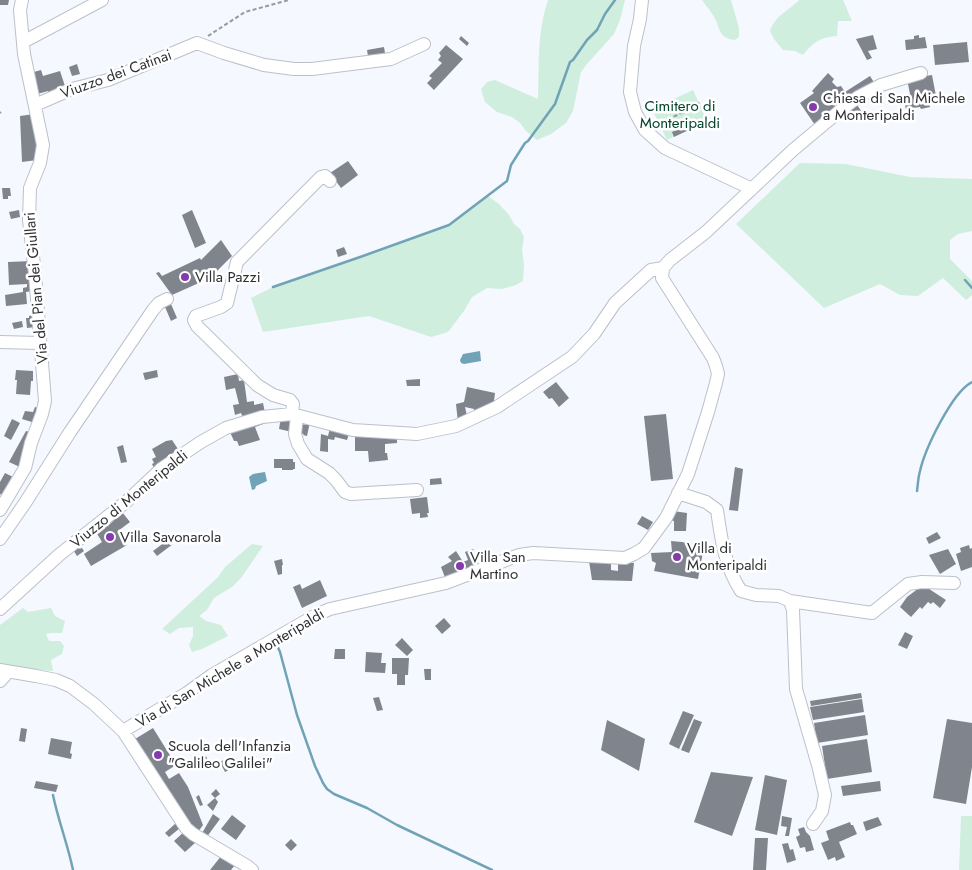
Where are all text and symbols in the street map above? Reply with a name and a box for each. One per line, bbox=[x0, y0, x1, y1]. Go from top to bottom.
street label: Viuzzo dei Catinai bbox=[57, 44, 175, 104]
place label: Chiesa di San Michele a Monteripaldi bbox=[823, 87, 966, 126]
park label: Cimitero di Monteripaldi bbox=[640, 95, 720, 134]
marker: Chiesa di San Michele a Monteripaldi bbox=[807, 101, 819, 113]
street label: Via del Pian dei Giullari bbox=[18, 211, 54, 365]
place label: Villa Pazzi bbox=[195, 266, 261, 288]
marker: Villa Pazzi bbox=[179, 271, 191, 283]
street label: Viuzzo di Monteripaldi bbox=[66, 445, 192, 553]
place label: Villa Savonarola bbox=[120, 526, 221, 548]
marker: Villa Savonarola bbox=[104, 531, 116, 543]
place label: Villa di Monteripaldi bbox=[687, 537, 767, 576]
place label: Villa San Martino bbox=[470, 546, 526, 585]
marker: Villa di Monteripaldi bbox=[671, 551, 683, 563]
marker: Villa San Martino bbox=[454, 560, 466, 572]
street label: Via di San Michele a Monteripaldi bbox=[131, 603, 329, 733]
place label: Scuola dell'Infanzia "Galileo Galilei" bbox=[168, 735, 291, 774]
marker: Scuola dell'Infanzia "Galileo Galilei" bbox=[152, 749, 164, 761]

